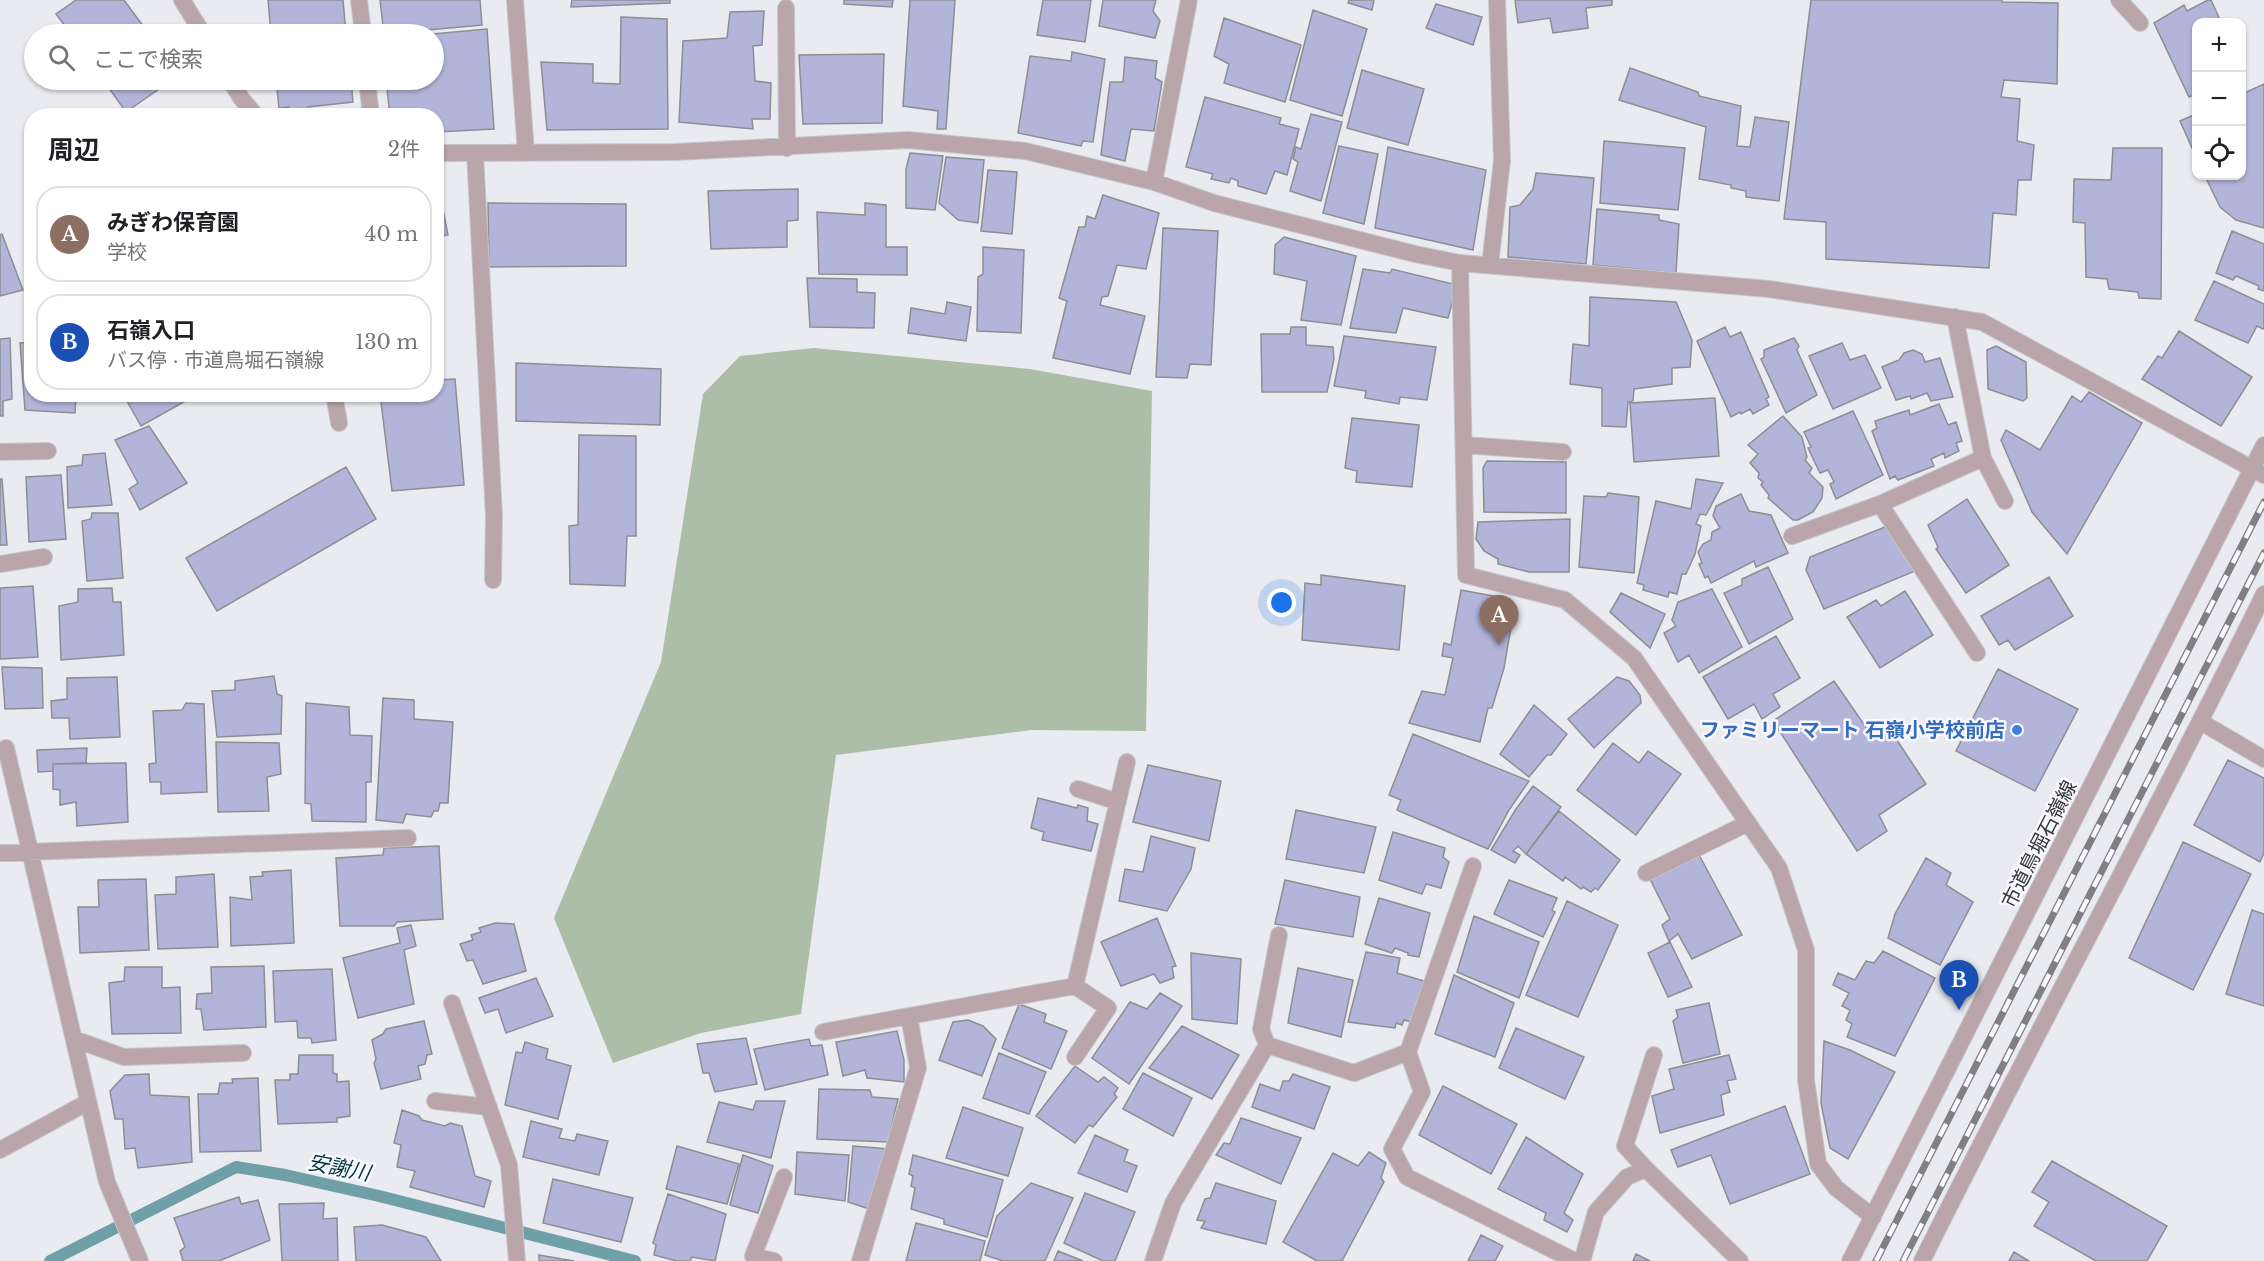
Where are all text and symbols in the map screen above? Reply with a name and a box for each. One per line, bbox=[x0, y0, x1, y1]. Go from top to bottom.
map controls bbox=[2192, 18, 2246, 180]
button: + bbox=[2192, 18, 2246, 72]
search box bbox=[24, 24, 444, 90]
icon: search bbox=[45, 41, 78, 74]
text: ここで検索 bbox=[93, 46, 203, 73]
button: − bbox=[2192, 72, 2246, 126]
button: locate bbox=[2192, 126, 2246, 180]
text: 周辺 bbox=[48, 134, 100, 166]
text: 2件 bbox=[388, 137, 420, 161]
text: みぎわ保育園 bbox=[107, 209, 239, 236]
text: A bbox=[61, 222, 78, 246]
text: 40 m bbox=[365, 222, 418, 246]
text: 学校 bbox=[107, 240, 147, 264]
text: 石嶺入口 bbox=[107, 317, 195, 344]
text: B bbox=[62, 330, 77, 354]
text: 130 m bbox=[355, 330, 418, 354]
text: バス停 · 市道鳥堀石嶺線 bbox=[107, 348, 324, 372]
your location bbox=[1267, 588, 1296, 617]
pin: A bbox=[1480, 596, 1518, 645]
place label: ファミリーマート 石嶺小学校前店 bbox=[1700, 718, 2005, 742]
marker: ファミリーマート 石嶺小学校前店 bbox=[2010, 723, 2024, 737]
street label: 市道鳥堀石嶺線 bbox=[1997, 776, 2081, 912]
pin: B bbox=[1940, 960, 1978, 1010]
water label: 安謝川 bbox=[306, 1149, 374, 1187]

